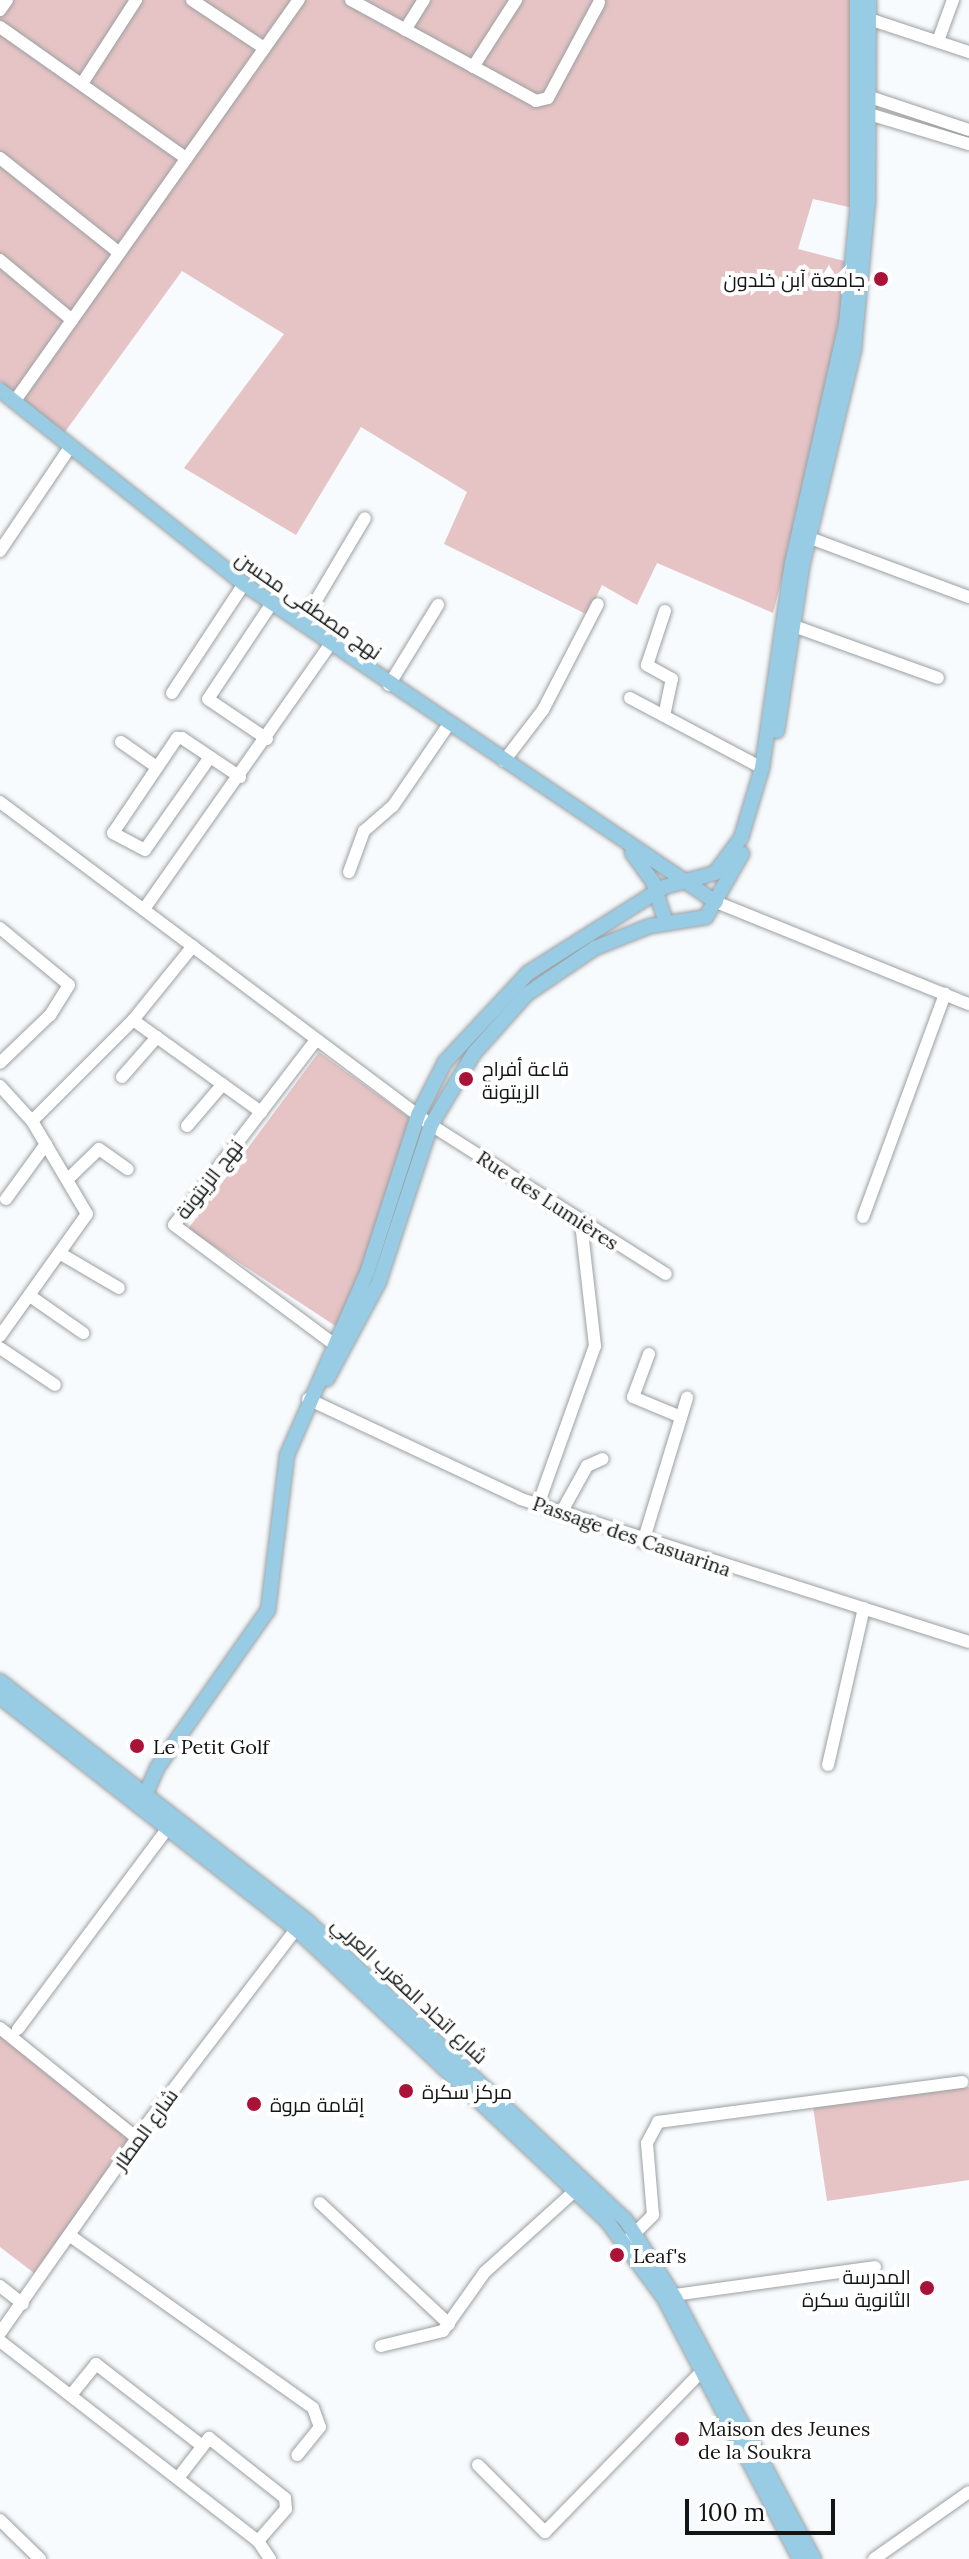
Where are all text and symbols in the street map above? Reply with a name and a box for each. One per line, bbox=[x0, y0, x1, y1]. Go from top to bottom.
place label: جامعة آبن خلدون bbox=[724, 267, 865, 291]
marker: جامعة آبن خلدون bbox=[872, 270, 890, 288]
street label: نهج مصطفى محسن bbox=[231, 546, 387, 664]
place label: قاعة أفراح الزيتونة bbox=[482, 1056, 569, 1103]
marker: قاعة أفراح الزيتونة bbox=[457, 1070, 475, 1088]
street label: نهج الزيتونة bbox=[170, 1134, 248, 1224]
street label: Rue des Lumières bbox=[473, 1145, 623, 1255]
street label: Passage des Casuarina bbox=[530, 1491, 734, 1581]
place label: Le Petit Golf bbox=[153, 1734, 269, 1758]
marker: Le Petit Golf bbox=[128, 1737, 146, 1755]
street label: شارع اتحاد المغرب العربي bbox=[327, 1912, 493, 2068]
place label: مركز سكرة bbox=[422, 2079, 512, 2103]
marker: مركز سكرة bbox=[397, 2082, 415, 2100]
street label: شارع المطار bbox=[108, 2084, 182, 2174]
place label: إقامة مروة bbox=[270, 2092, 364, 2116]
marker: إقامة مروة bbox=[245, 2095, 263, 2113]
place label: Leaf's bbox=[633, 2243, 687, 2267]
marker: Leaf's bbox=[608, 2246, 626, 2264]
place label: المدرسة الثانوية سكرة bbox=[802, 2264, 911, 2311]
marker: المدرسة الثانوية سكرة bbox=[918, 2279, 936, 2297]
place label: Maison des Jeunes de la Soukra bbox=[698, 2416, 870, 2463]
marker: Maison des Jeunes de la Soukra bbox=[673, 2430, 691, 2448]
scale bar bbox=[689, 2483, 839, 2533]
text: 100 m bbox=[699, 2497, 765, 2528]

